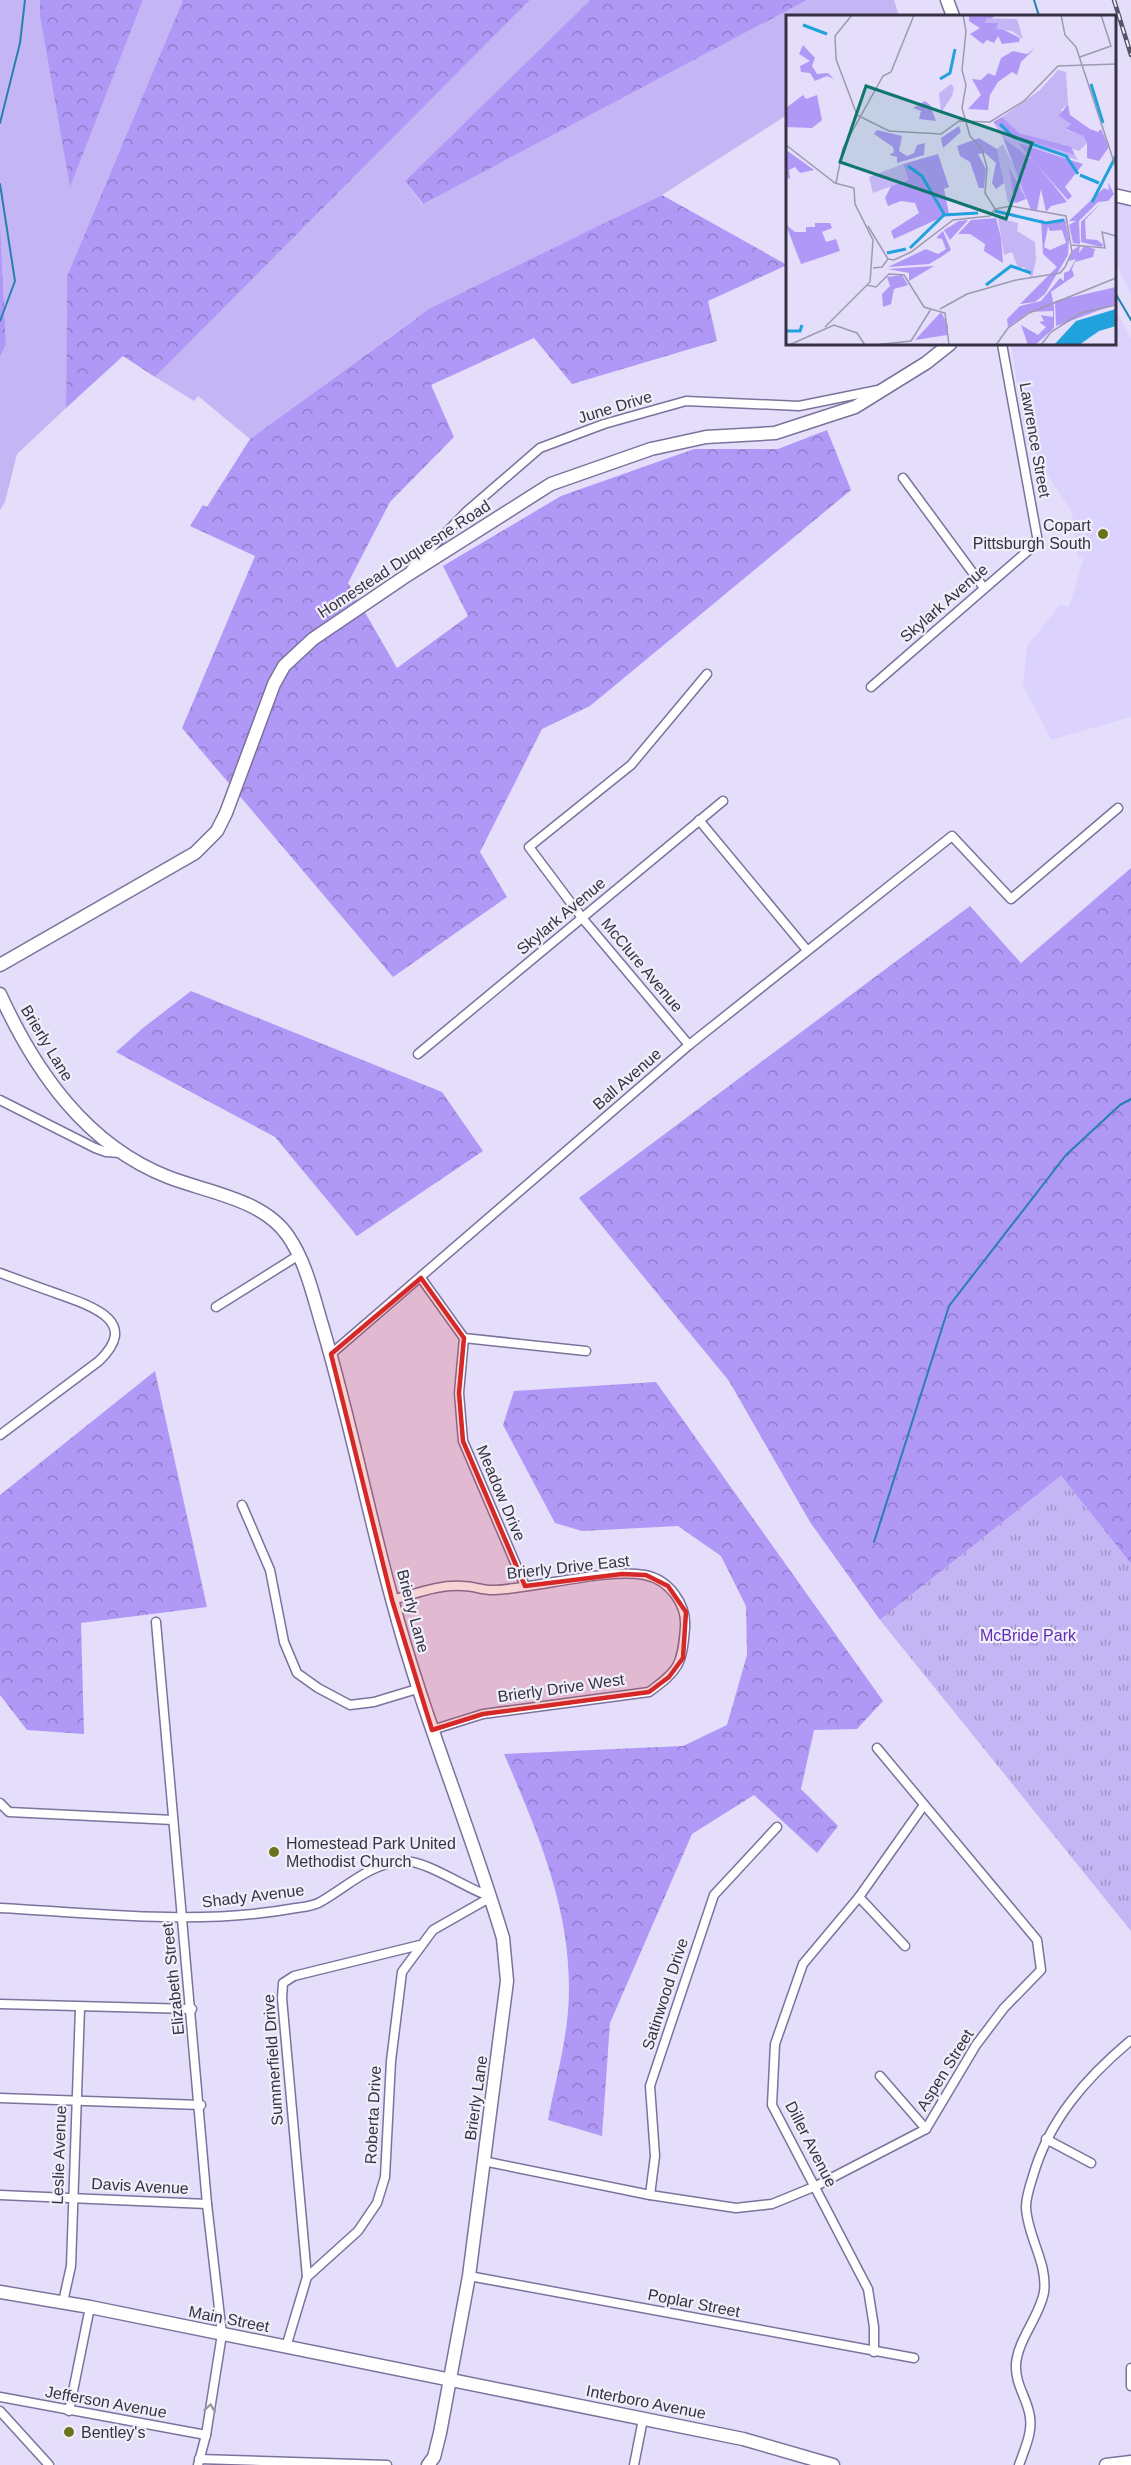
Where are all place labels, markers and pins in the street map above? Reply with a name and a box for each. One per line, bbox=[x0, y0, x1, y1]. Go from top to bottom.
place label: Copart Pittsburgh South bbox=[973, 517, 1092, 552]
marker: Copart Pittsburgh South bbox=[1096, 527, 1110, 541]
place label: Homestead Park United Methodist Church bbox=[286, 1835, 456, 1870]
marker: Homestead Park United Methodist Church bbox=[267, 1845, 281, 1859]
place label: Bentley's bbox=[81, 2424, 145, 2441]
marker: Bentley's bbox=[62, 2425, 76, 2439]

